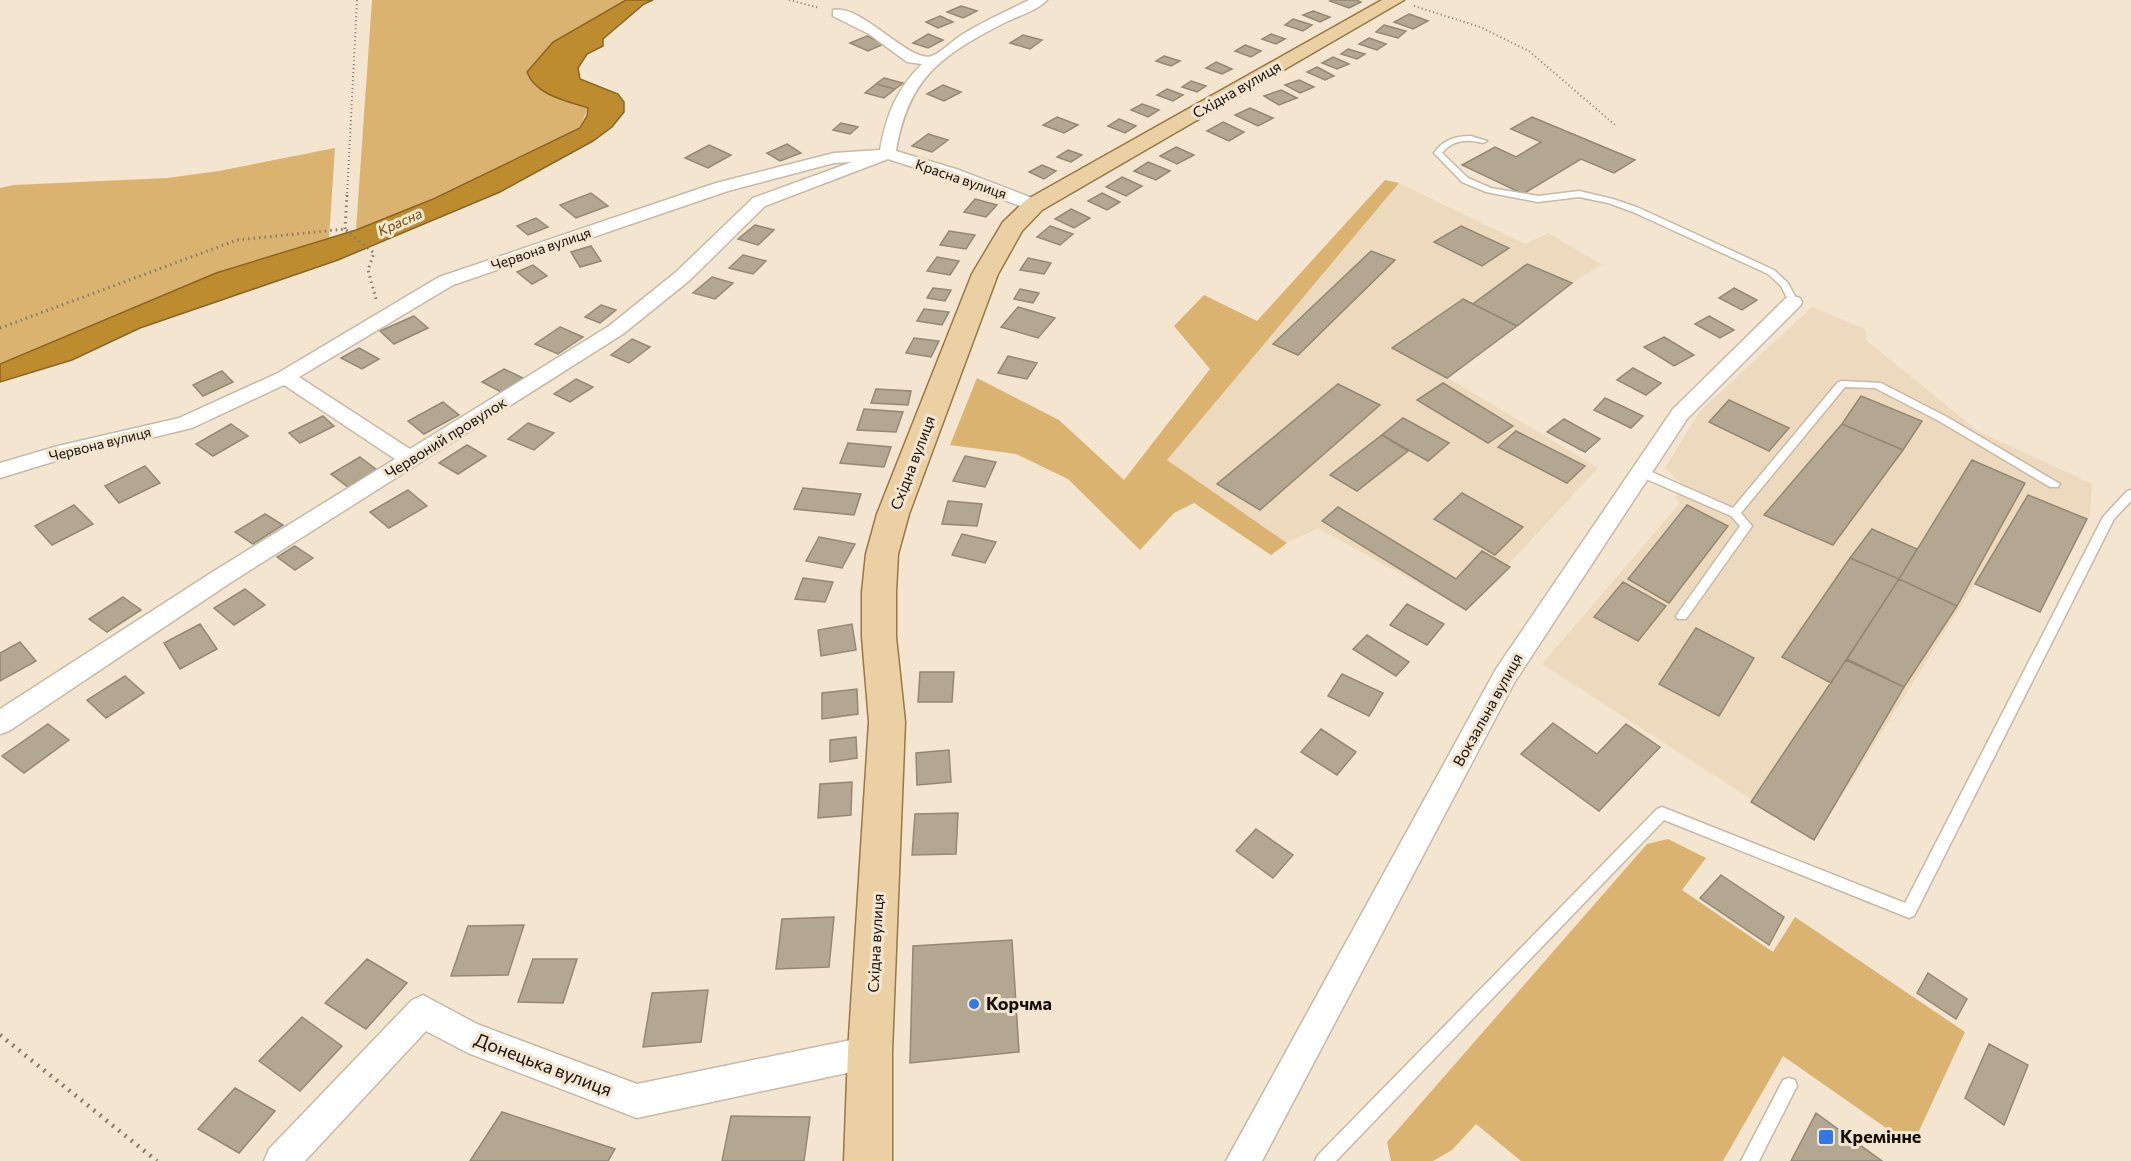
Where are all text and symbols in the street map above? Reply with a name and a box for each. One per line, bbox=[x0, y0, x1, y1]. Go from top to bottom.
street label: Східна вулиця bbox=[1189, 57, 1284, 122]
street label: Красна вулиця bbox=[913, 155, 1009, 202]
water label: Красна bbox=[375, 204, 425, 239]
street label: Червона вулиця bbox=[489, 223, 593, 274]
street label: Червоний провулок bbox=[382, 393, 509, 482]
street label: Східна вулиця bbox=[886, 413, 938, 512]
street label: Червона вулиця bbox=[47, 423, 153, 464]
street label: Вокзальна вулиця bbox=[1449, 650, 1526, 769]
street label: Східна вулиця bbox=[863, 893, 887, 993]
place label: Корчма bbox=[986, 992, 1052, 1014]
marker: Корчма bbox=[967, 997, 981, 1011]
street label: Донецька вулиця bbox=[471, 1028, 615, 1100]
place label: Кремінне bbox=[1840, 1125, 1921, 1147]
marker: Кремінне bbox=[1817, 1128, 1835, 1146]

